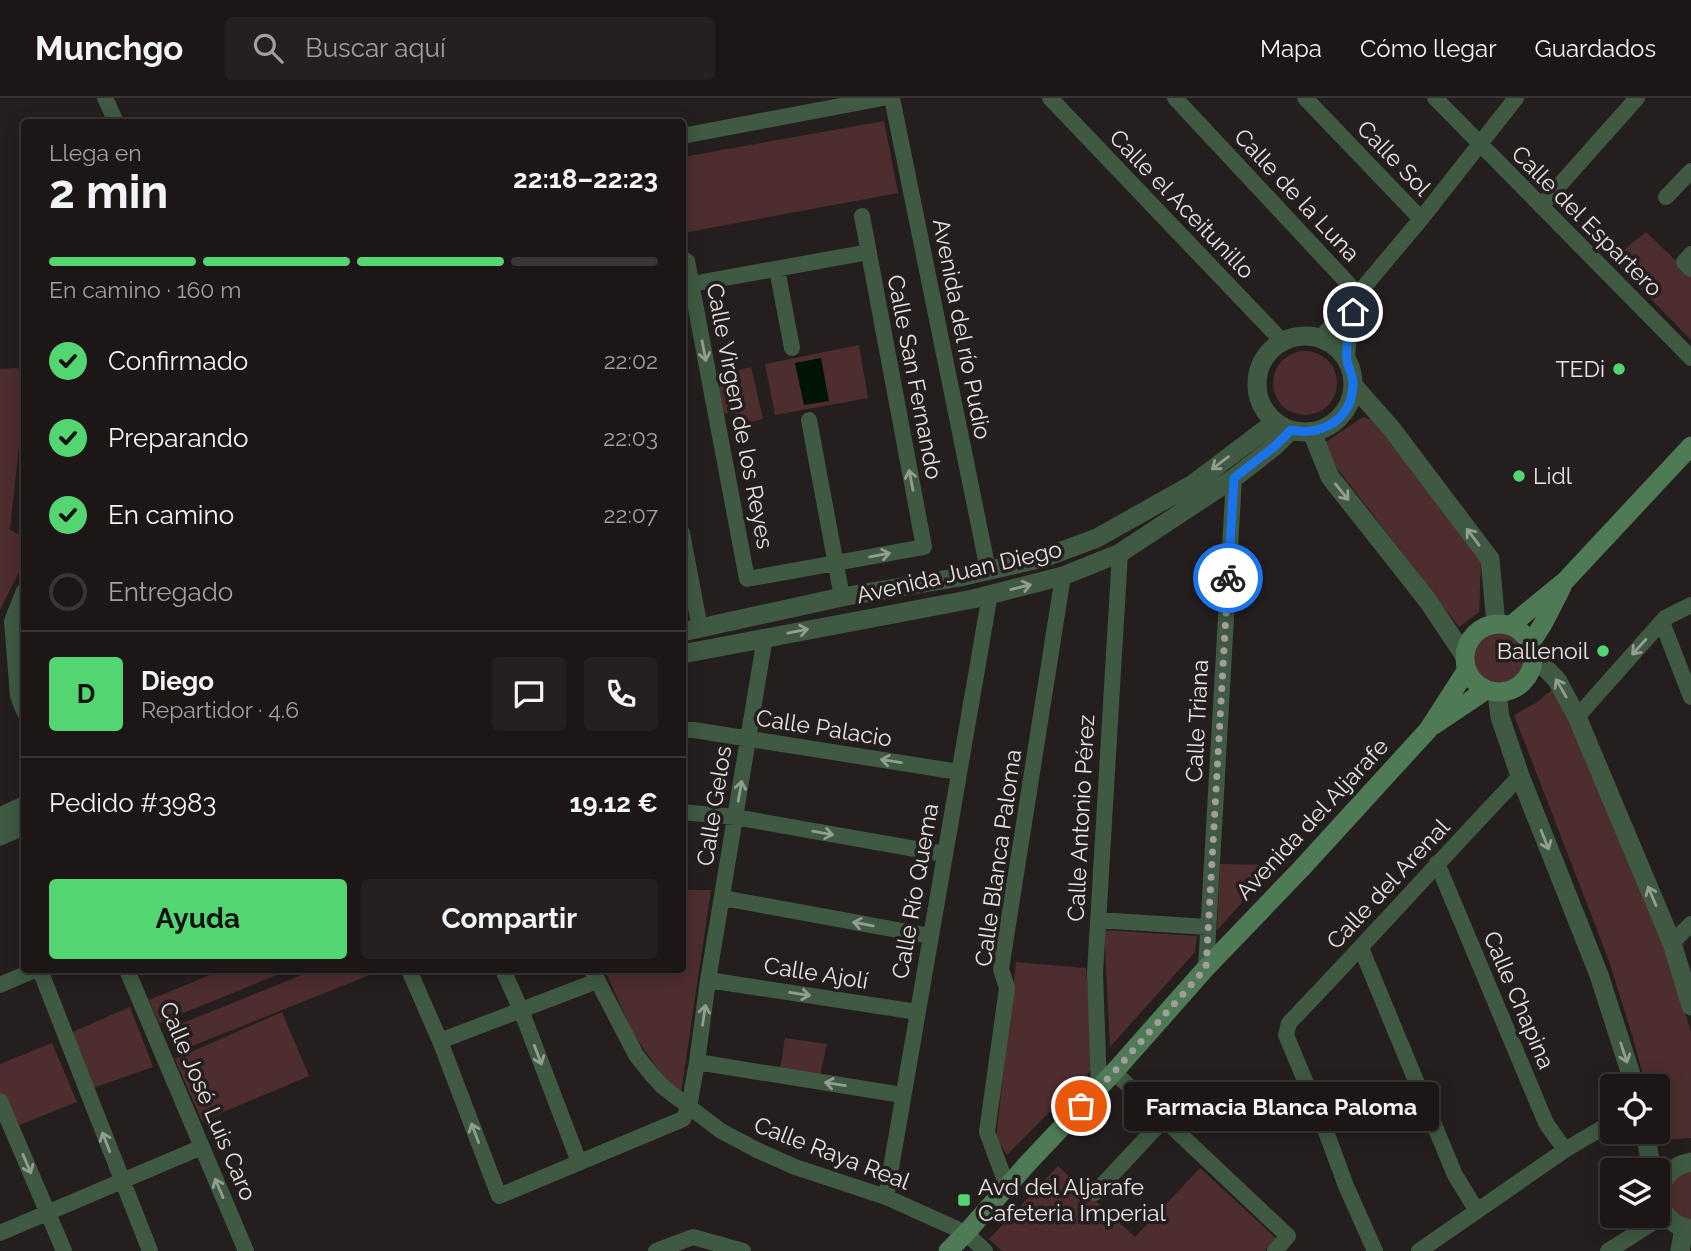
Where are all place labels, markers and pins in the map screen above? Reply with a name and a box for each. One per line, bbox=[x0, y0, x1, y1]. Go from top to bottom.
pin bbox=[1323, 282, 1383, 342]
place label: TEDi bbox=[1556, 355, 1605, 382]
marker: TEDi bbox=[1611, 361, 1627, 377]
place label: Lidl bbox=[1533, 462, 1573, 489]
marker: Lidl bbox=[1511, 468, 1527, 484]
place label: Ballenoil bbox=[1497, 637, 1590, 664]
marker: Ballenoil bbox=[1595, 643, 1611, 659]
pin bbox=[1051, 1076, 1111, 1136]
callout: Farmacia Blanca Paloma bbox=[1123, 1082, 1438, 1130]
place label: Avd del Aljarafe Cafeteria Imperial bbox=[978, 1173, 1166, 1226]
marker: Avd del Aljarafe Cafeteria Imperial bbox=[956, 1192, 972, 1208]

